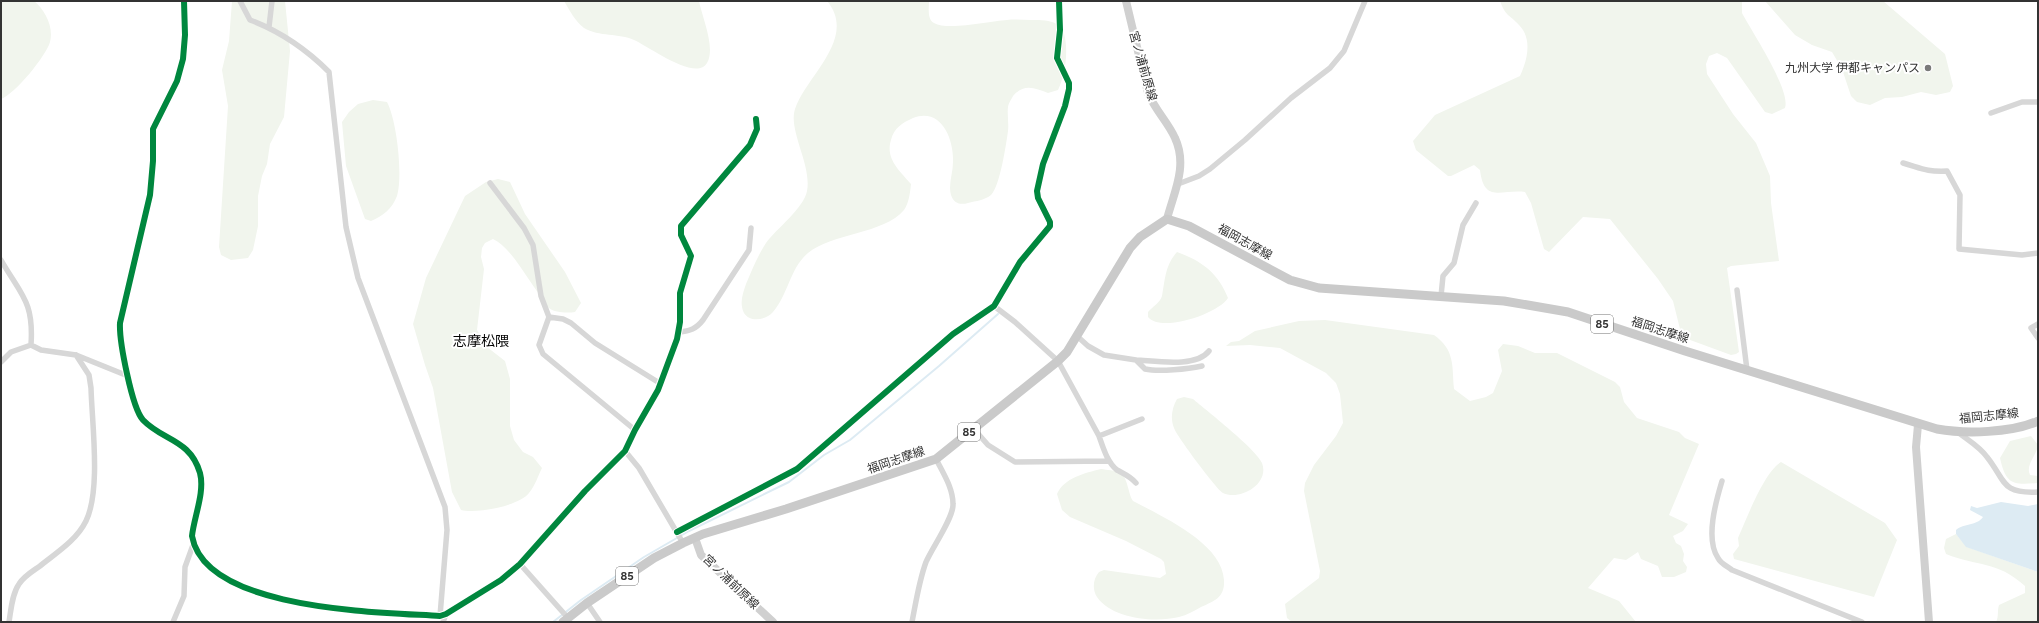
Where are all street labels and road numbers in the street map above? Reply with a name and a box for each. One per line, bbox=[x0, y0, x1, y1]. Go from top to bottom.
street label: 宮ノ浦前原線 bbox=[1126, 29, 1160, 103]
street label: 福岡志摩線 bbox=[1215, 221, 1275, 263]
street label: 福岡志摩線 bbox=[1629, 314, 1691, 346]
road number: 85 bbox=[1591, 315, 1613, 333]
street label: 福岡志摩線 bbox=[1958, 406, 2020, 426]
road number: 85 bbox=[958, 423, 980, 441]
street label: 福岡志摩線 bbox=[865, 444, 927, 476]
street label: 宮ノ浦前原線 bbox=[700, 552, 762, 612]
road number: 85 bbox=[616, 567, 638, 585]

